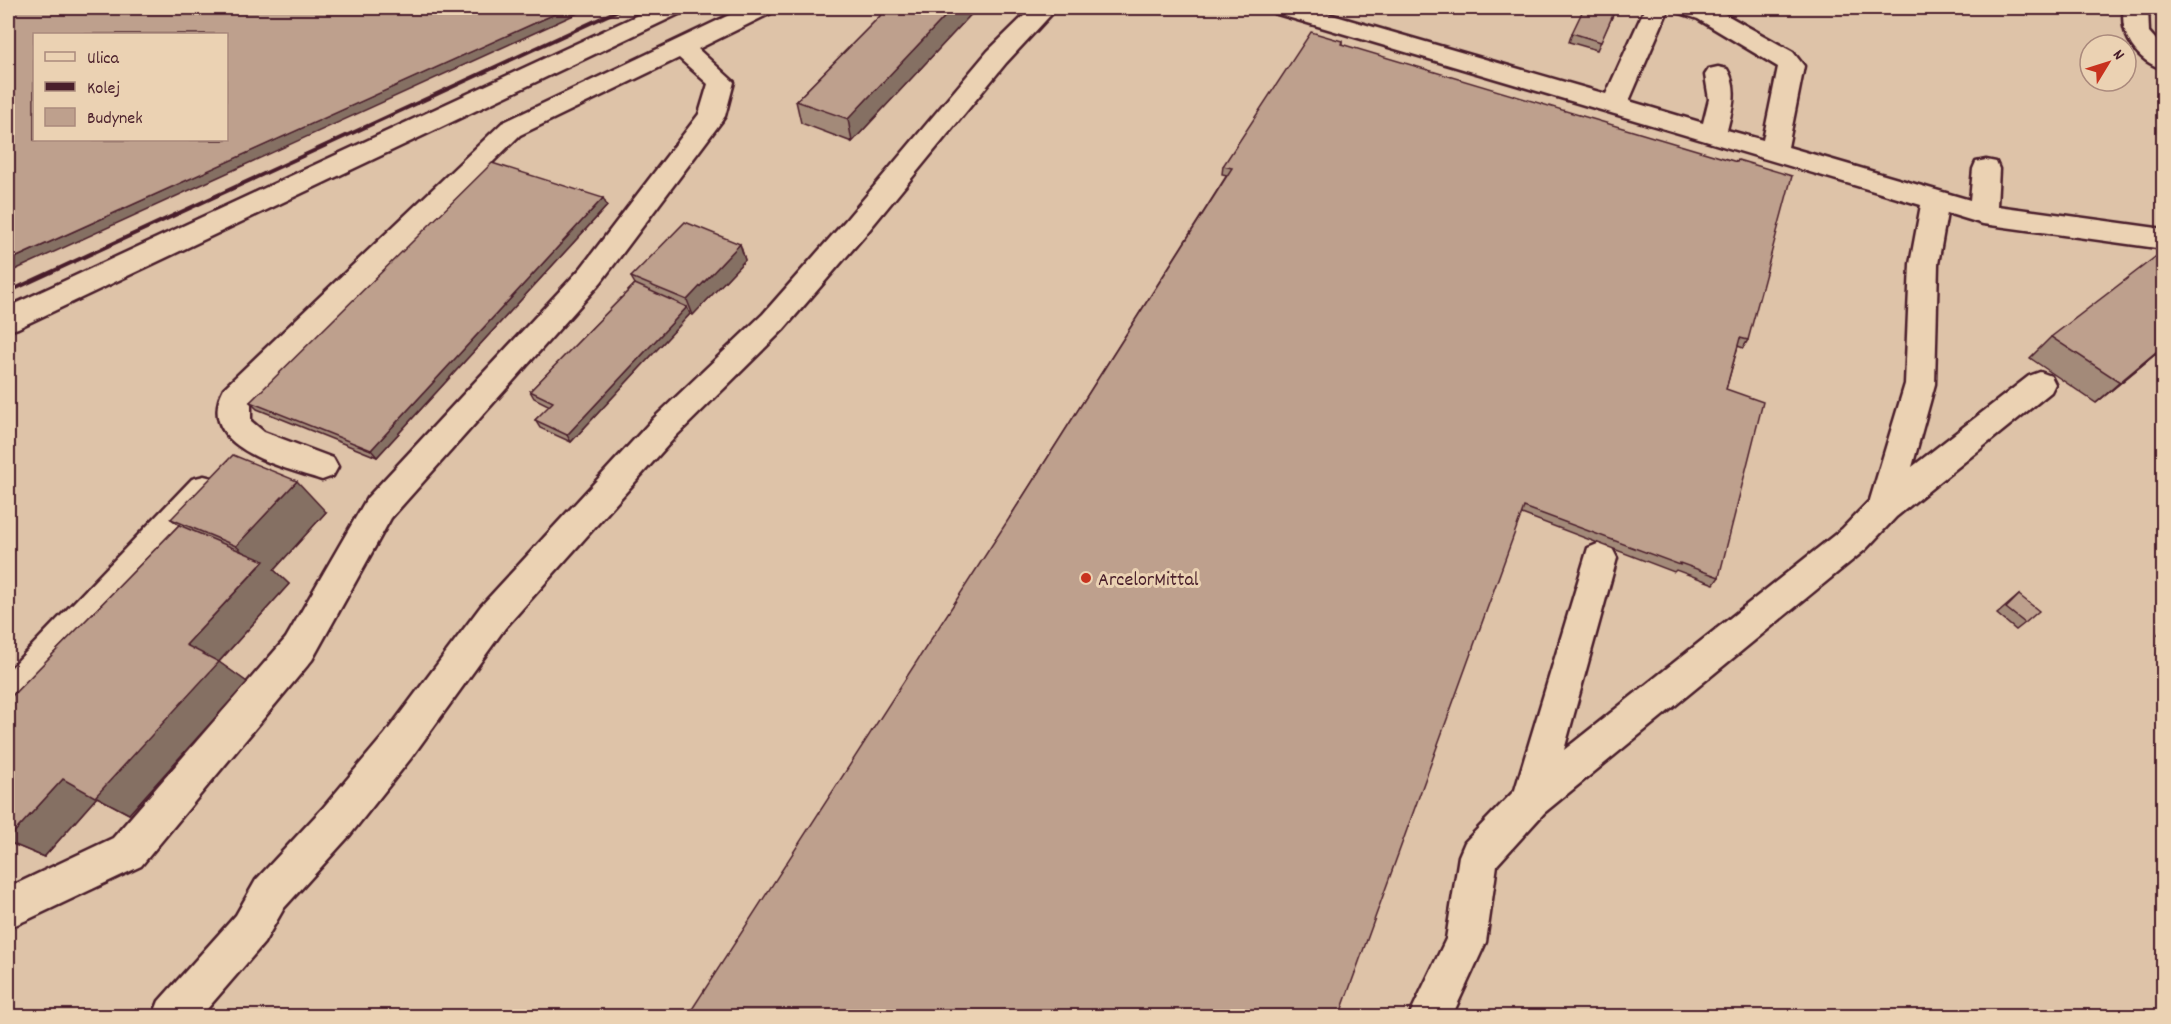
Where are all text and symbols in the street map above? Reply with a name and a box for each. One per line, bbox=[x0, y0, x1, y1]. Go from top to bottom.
legend bbox=[33, 33, 228, 141]
north arrow bbox=[2078, 33, 2138, 93]
text: N bbox=[2106, 45, 2129, 66]
text: Ulica bbox=[87, 47, 119, 72]
text: Kolej bbox=[87, 77, 120, 102]
text: Budynek bbox=[87, 107, 143, 132]
place label: ArcelorMittal bbox=[1098, 567, 1199, 595]
marker: ArcelorMittal bbox=[1079, 571, 1093, 585]

